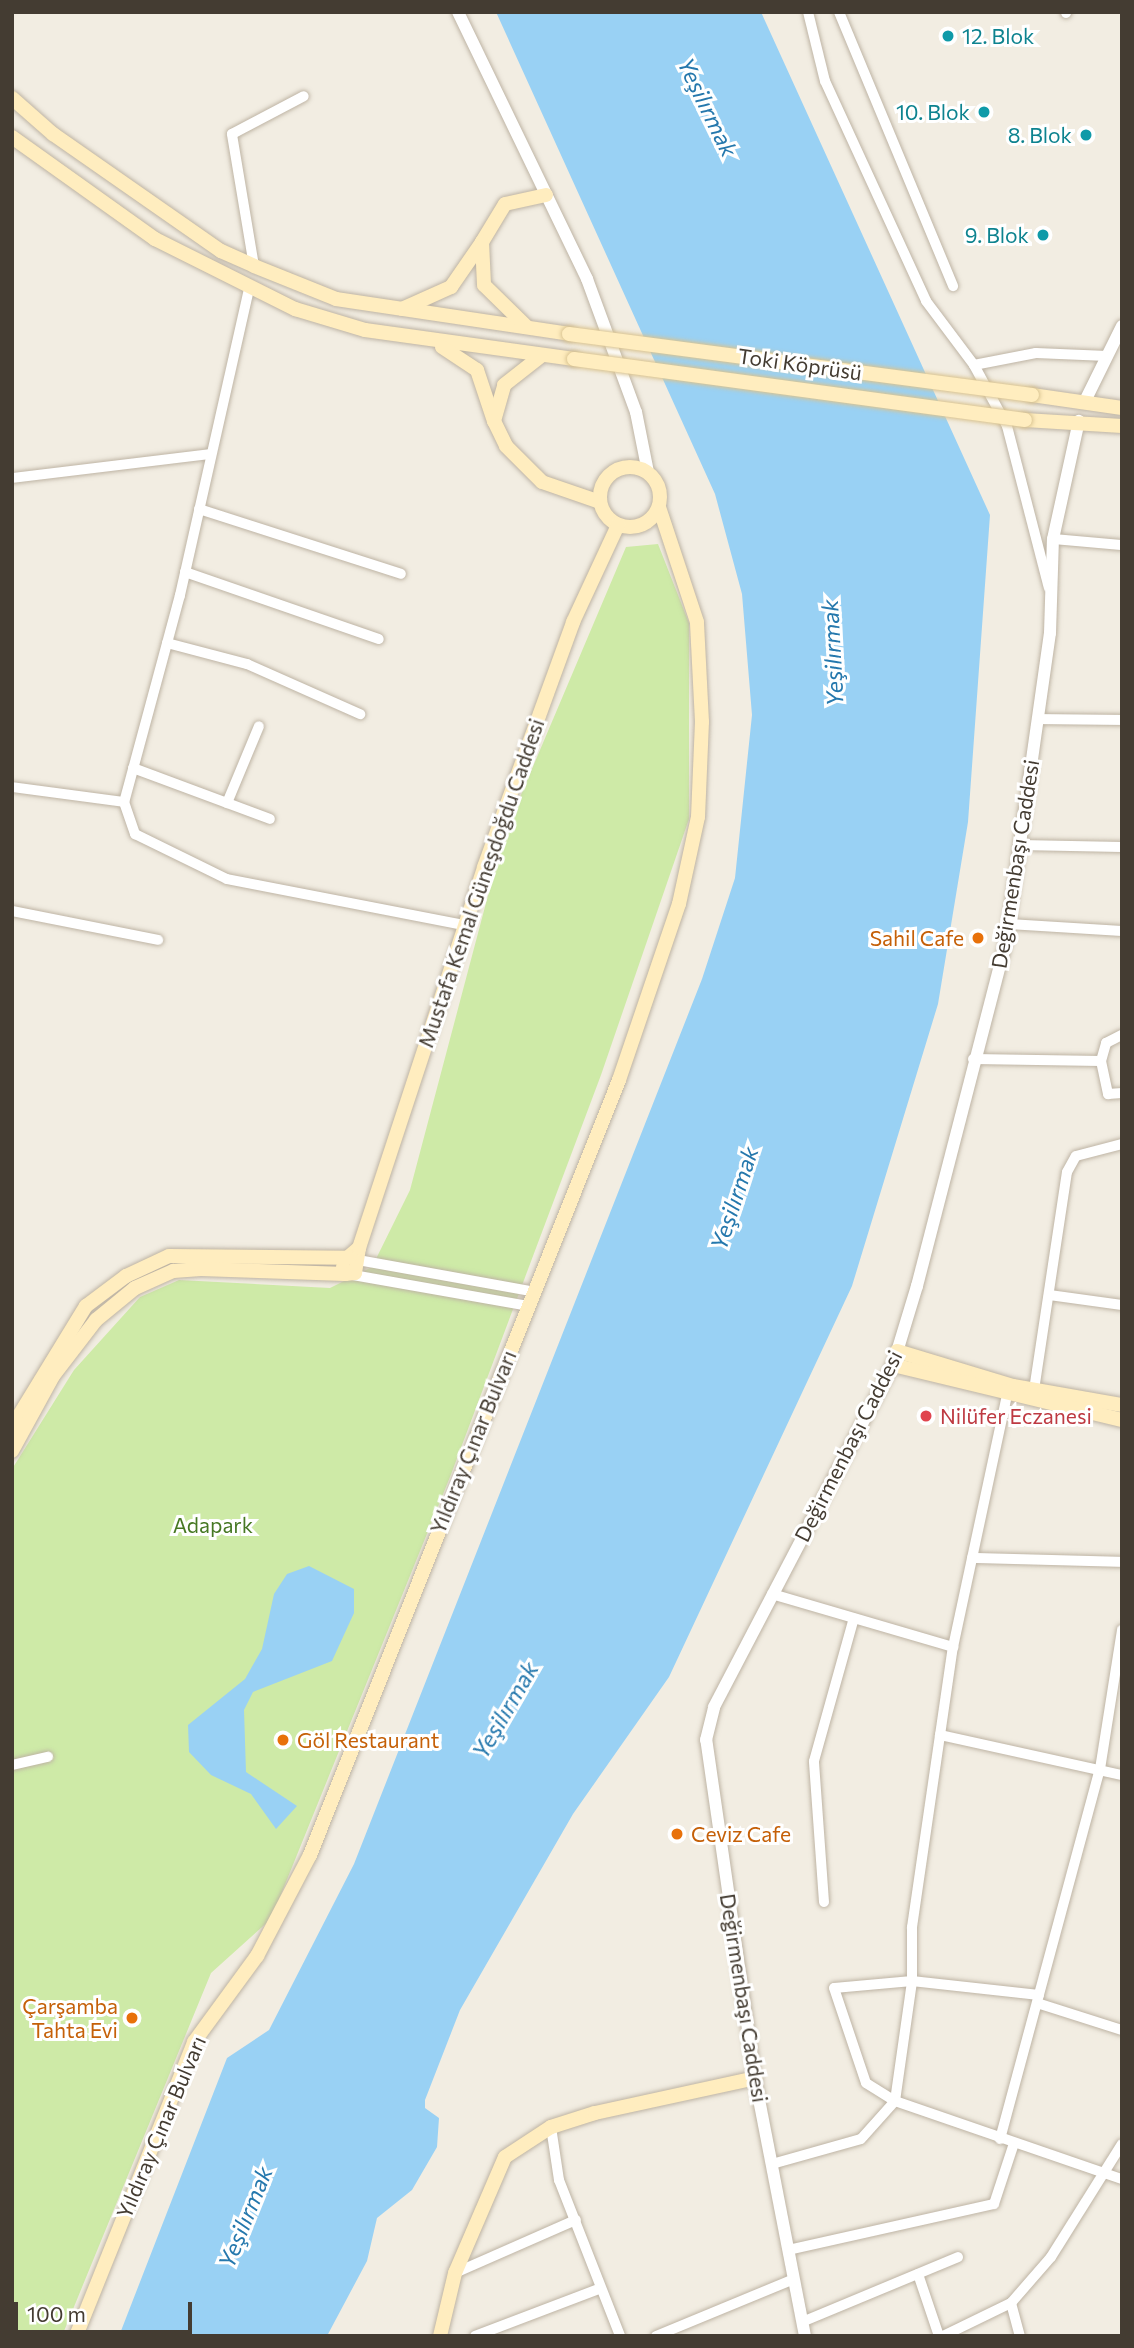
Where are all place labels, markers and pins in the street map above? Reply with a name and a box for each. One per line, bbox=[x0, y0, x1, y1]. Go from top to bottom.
place label: 12. Blok bbox=[962, 23, 1034, 49]
marker: 12. Blok bbox=[940, 28, 956, 44]
place label: 10. Blok bbox=[896, 99, 970, 125]
marker: 10. Blok bbox=[976, 104, 992, 120]
place label: 8. Blok bbox=[1008, 122, 1072, 148]
marker: 8. Blok bbox=[1078, 127, 1094, 143]
place label: 9. Blok bbox=[965, 222, 1029, 248]
marker: 9. Blok bbox=[1035, 227, 1051, 243]
place label: Sahil Cafe bbox=[870, 925, 964, 951]
marker: Sahil Cafe bbox=[970, 930, 986, 946]
place label: Nilüfer Eczanesi bbox=[940, 1403, 1092, 1429]
marker: Nilüfer Eczanesi bbox=[918, 1408, 934, 1424]
place label: Göl Restaurant bbox=[297, 1727, 439, 1753]
marker: Göl Restaurant bbox=[275, 1732, 291, 1748]
place label: Ceviz Cafe bbox=[691, 1821, 791, 1847]
marker: Ceviz Cafe bbox=[669, 1826, 685, 1842]
place label: Çarşamba Tahta Evi bbox=[22, 1993, 118, 2043]
marker: Çarşamba Tahta Evi bbox=[124, 2010, 140, 2026]

